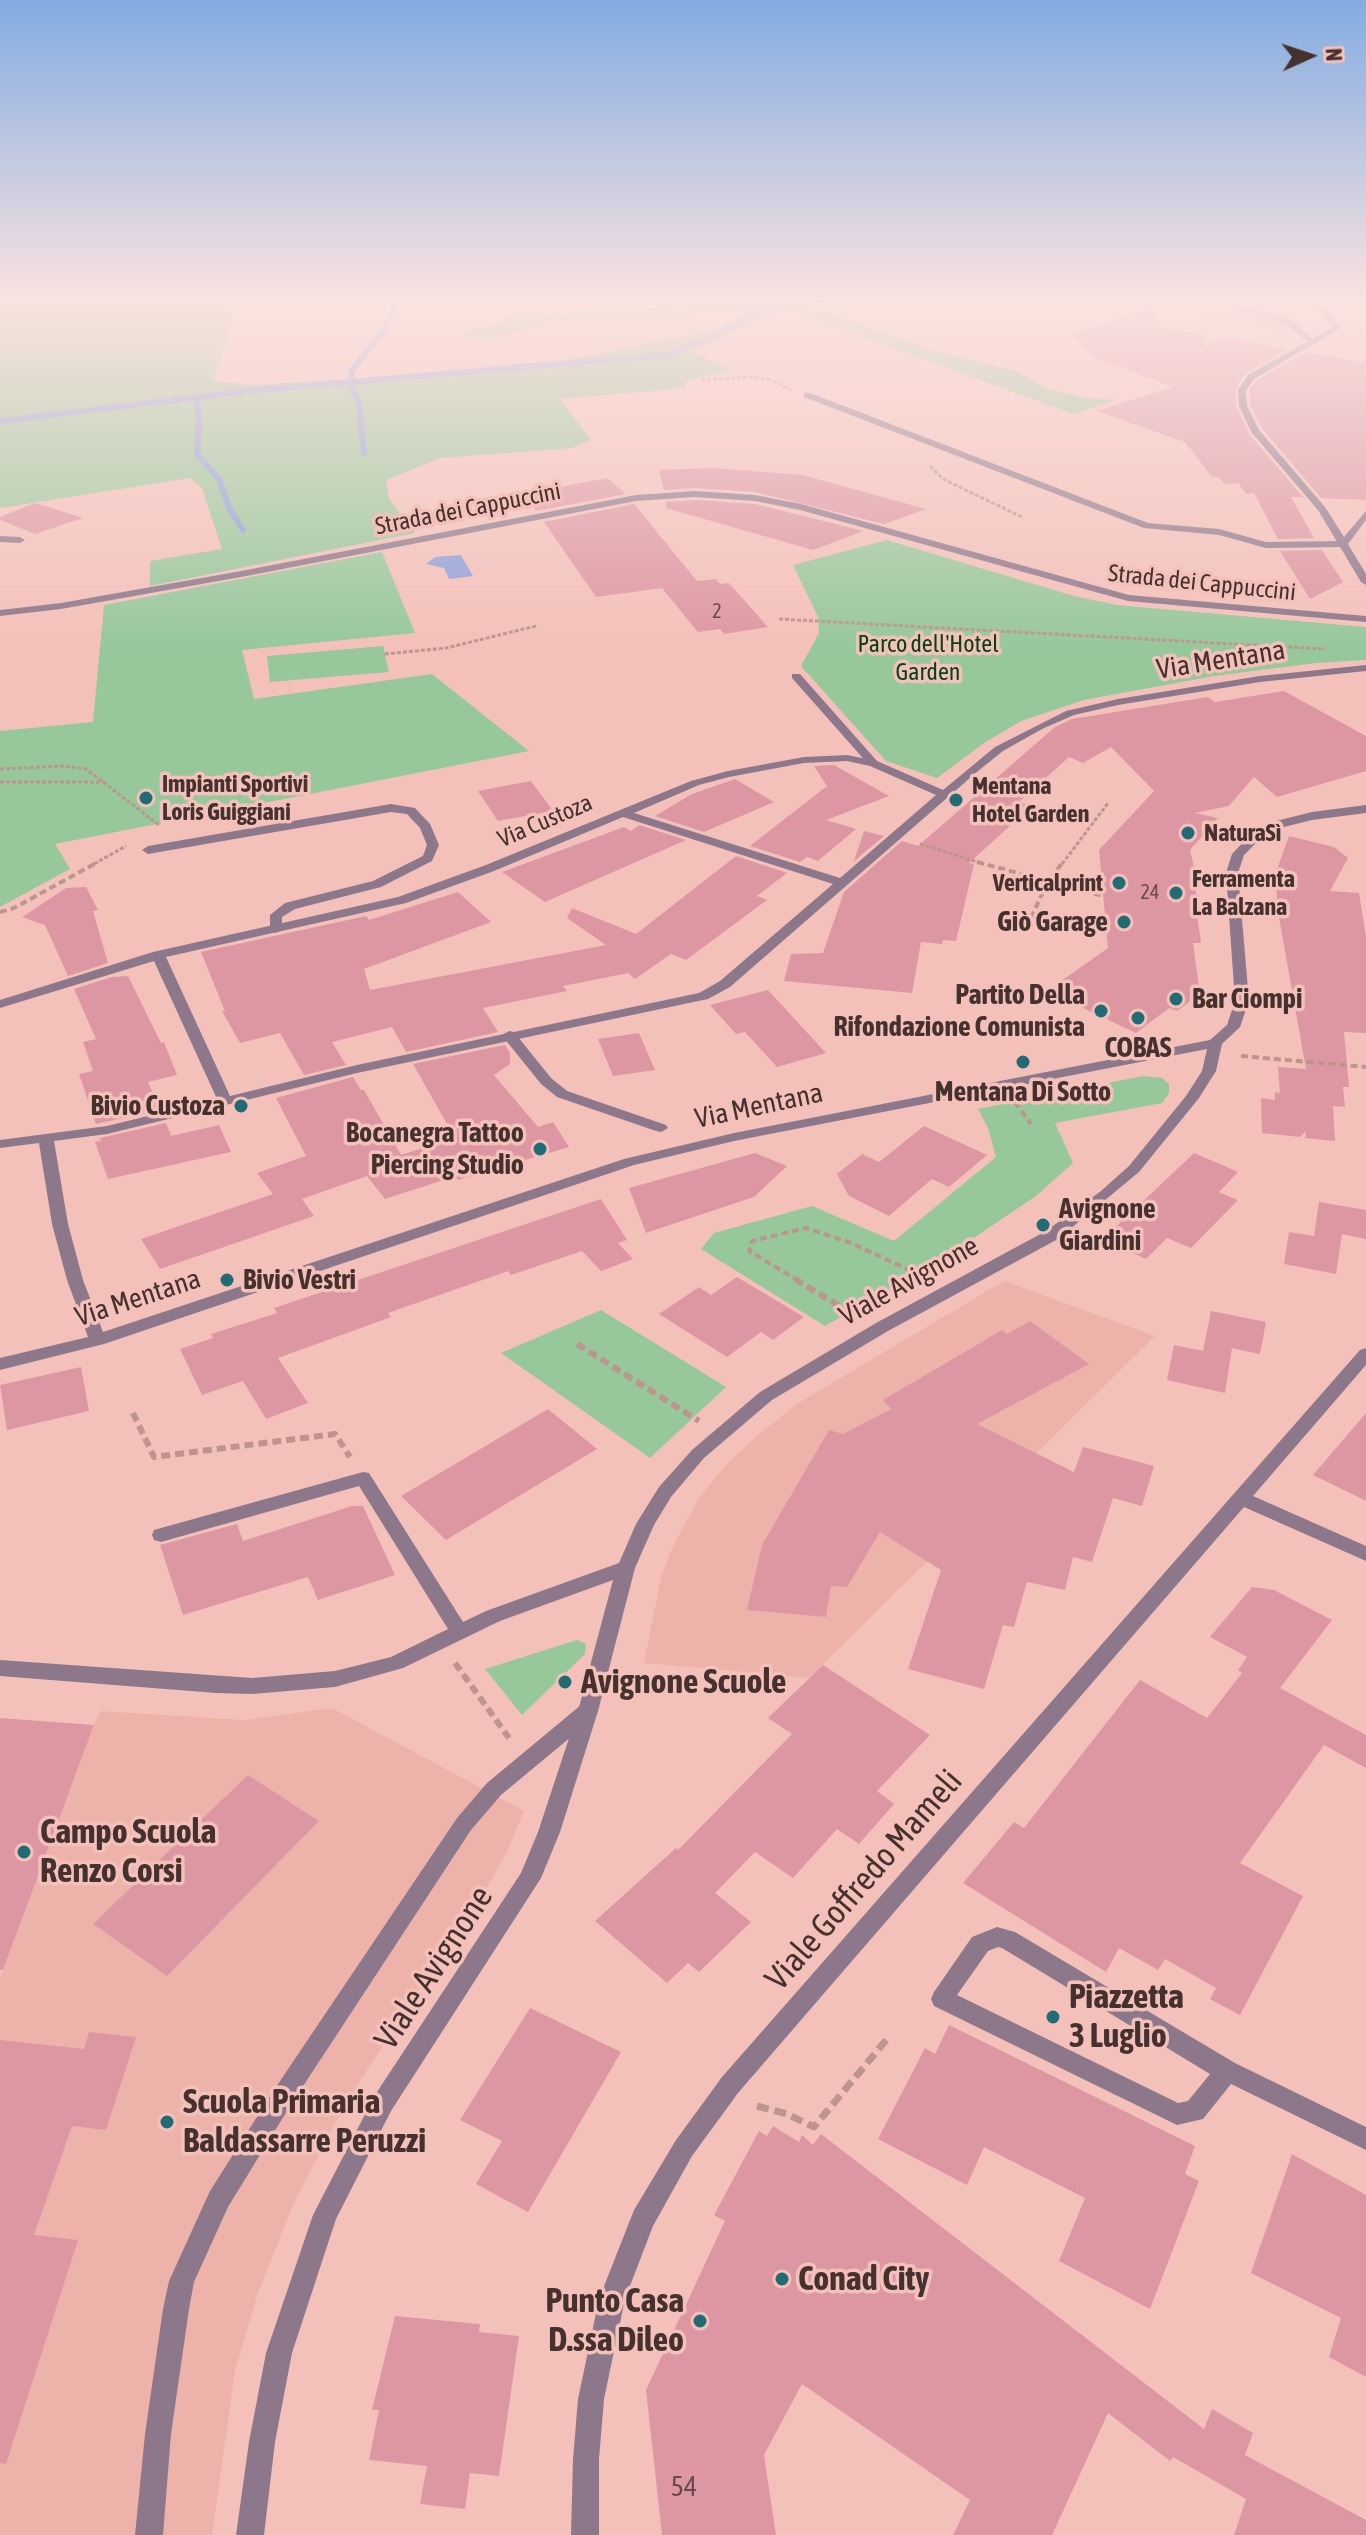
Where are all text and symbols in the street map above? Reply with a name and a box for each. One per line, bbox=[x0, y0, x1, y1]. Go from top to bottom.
north arrow bbox=[1270, 16, 1350, 96]
text: N bbox=[1321, 48, 1347, 62]
street label: Strada dei Cappuccini bbox=[373, 477, 563, 541]
street label: Strada dei Cappuccini bbox=[1107, 559, 1297, 607]
house number: 2 bbox=[712, 600, 722, 624]
park label: Parco dell'Hotel Garden bbox=[857, 630, 999, 686]
street label: Via Mentana bbox=[1154, 633, 1288, 687]
place label: Impianti Sportivi Loris Guiggiani bbox=[162, 770, 308, 826]
place label: Mentana Hotel Garden bbox=[972, 772, 1089, 828]
street label: Via Custoza bbox=[493, 788, 597, 854]
marker: Impianti Sportivi Loris Guiggiani bbox=[137, 789, 155, 807]
marker: Mentana Hotel Garden bbox=[947, 791, 965, 809]
place label: NaturaSì bbox=[1204, 819, 1281, 847]
marker: NaturaSì bbox=[1179, 824, 1197, 842]
place label: Ferramenta La Balzana bbox=[1192, 865, 1295, 921]
place label: Verticalprint bbox=[993, 869, 1103, 897]
marker: Verticalprint bbox=[1110, 874, 1128, 892]
house number: 24 bbox=[1141, 881, 1159, 905]
marker: Ferramenta La Balzana bbox=[1167, 884, 1185, 902]
place label: Giò Garage bbox=[997, 905, 1108, 939]
marker: Giò Garage bbox=[1115, 913, 1133, 931]
place label: Partito Della Rifondazione Comunista bbox=[834, 978, 1085, 1044]
place label: Bar Ciompi bbox=[1192, 982, 1302, 1016]
marker: Bar Ciompi bbox=[1167, 990, 1185, 1008]
marker: Partito Della Rifondazione Comunista bbox=[1092, 1002, 1110, 1020]
marker: COBAS bbox=[1129, 1009, 1147, 1027]
place label: COBAS bbox=[1104, 1031, 1172, 1065]
marker: Mentana Di Sotto bbox=[1014, 1053, 1032, 1071]
place label: Mentana Di Sotto bbox=[935, 1075, 1111, 1109]
street label: Via Mentana bbox=[692, 1076, 826, 1136]
place label: Bivio Custoza bbox=[91, 1089, 225, 1123]
marker: Bivio Custoza bbox=[232, 1097, 250, 1115]
place label: Bocanegra Tattoo Piercing Studio bbox=[346, 1116, 524, 1182]
marker: Bocanegra Tattoo Piercing Studio bbox=[531, 1140, 549, 1158]
place label: Avignone Giardini bbox=[1059, 1192, 1156, 1258]
marker: Avignone Giardini bbox=[1034, 1216, 1052, 1234]
street label: Viale Avignone bbox=[834, 1229, 984, 1333]
street label: Via Mentana bbox=[71, 1262, 205, 1334]
place label: Bivio Vestri bbox=[243, 1263, 356, 1297]
marker: Bivio Vestri bbox=[218, 1271, 236, 1289]
place label: Avignone Scuole bbox=[581, 1662, 787, 1702]
marker: Avignone Scuole bbox=[556, 1673, 574, 1691]
street label: Viale Goffredo Mameli bbox=[757, 1761, 971, 1999]
place label: Campo Scuola Renzo Corsi bbox=[40, 1812, 216, 1892]
marker: Campo Scuola Renzo Corsi bbox=[15, 1843, 33, 1861]
street label: Viale Avignone bbox=[366, 1879, 502, 2057]
place label: Piazzetta 3 Luglio bbox=[1069, 1977, 1184, 2056]
marker: Piazzetta 3 Luglio bbox=[1044, 2008, 1062, 2026]
place label: Scuola Primaria Baldassarre Peruzzi bbox=[183, 2082, 426, 2162]
marker: Scuola Primaria Baldassarre Peruzzi bbox=[158, 2113, 176, 2131]
place label: Conad City bbox=[798, 2259, 929, 2299]
marker: Conad City bbox=[773, 2270, 791, 2288]
place label: Punto Casa D.ssa Dileo bbox=[545, 2281, 684, 2360]
marker: Punto Casa D.ssa Dileo bbox=[691, 2312, 709, 2330]
house number: 54 bbox=[671, 2470, 697, 2504]

